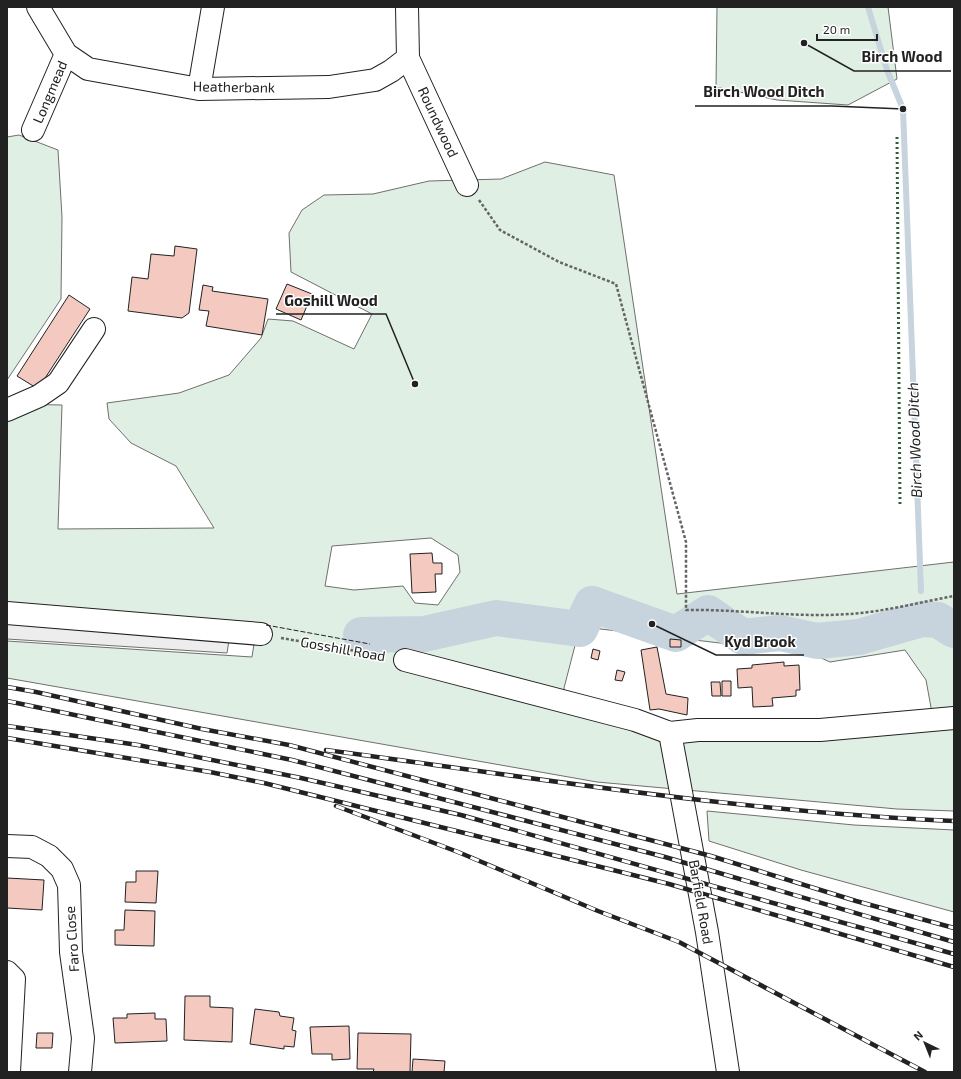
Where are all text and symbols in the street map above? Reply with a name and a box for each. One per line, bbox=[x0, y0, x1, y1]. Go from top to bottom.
scale bar bbox=[817, 16, 877, 42]
text: 20 m bbox=[823, 22, 850, 36]
callout: Birch Wood bbox=[854, 44, 951, 71]
text: Birch Wood bbox=[862, 47, 942, 65]
street label: Longmead bbox=[29, 58, 70, 126]
street label: Heatherbank bbox=[193, 77, 275, 96]
callout: Birch Wood Ditch bbox=[695, 79, 832, 106]
text: Birch Wood Ditch bbox=[703, 82, 825, 100]
street label: Roundwood bbox=[415, 84, 462, 160]
callout: Goshill Wood bbox=[276, 287, 386, 314]
text: Goshill Wood bbox=[284, 291, 378, 309]
water label: Birch Wood Ditch bbox=[903, 382, 925, 498]
callout: Kyd Brook bbox=[716, 628, 804, 655]
text: Kyd Brook bbox=[724, 632, 796, 651]
street label: Gosshill Road bbox=[299, 633, 387, 664]
street label: Barfield Road bbox=[686, 858, 717, 946]
street label: Faro Close bbox=[61, 905, 82, 973]
north arrow bbox=[905, 1023, 945, 1063]
text: N bbox=[910, 1028, 925, 1043]

